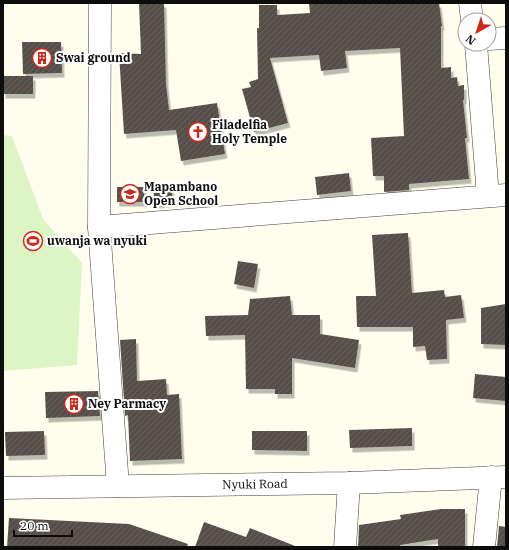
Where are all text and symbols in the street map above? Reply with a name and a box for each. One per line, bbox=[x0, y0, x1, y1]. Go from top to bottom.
north arrow bbox=[457, 12, 497, 52]
text: N bbox=[463, 31, 478, 48]
building icon: Swai ground bbox=[31, 47, 53, 69]
place label: Swai ground bbox=[56, 50, 131, 65]
place label: Filadelfia Holy Temple bbox=[212, 117, 287, 146]
church icon: Filadelfia Holy Temple bbox=[187, 121, 209, 143]
place label: Mapambano Open School bbox=[144, 179, 218, 208]
school or university icon: Mapambano Open School bbox=[119, 183, 141, 205]
sports icon: uwanja wa nyuki bbox=[22, 230, 44, 252]
place label: uwanja wa nyuki bbox=[47, 233, 147, 248]
building icon: Ney Parmacy bbox=[63, 393, 85, 415]
place label: Ney Parmacy bbox=[88, 396, 166, 411]
street label: Nyuki Road bbox=[222, 476, 288, 492]
scale bar bbox=[14, 512, 72, 538]
text: 20 m bbox=[20, 518, 49, 533]

